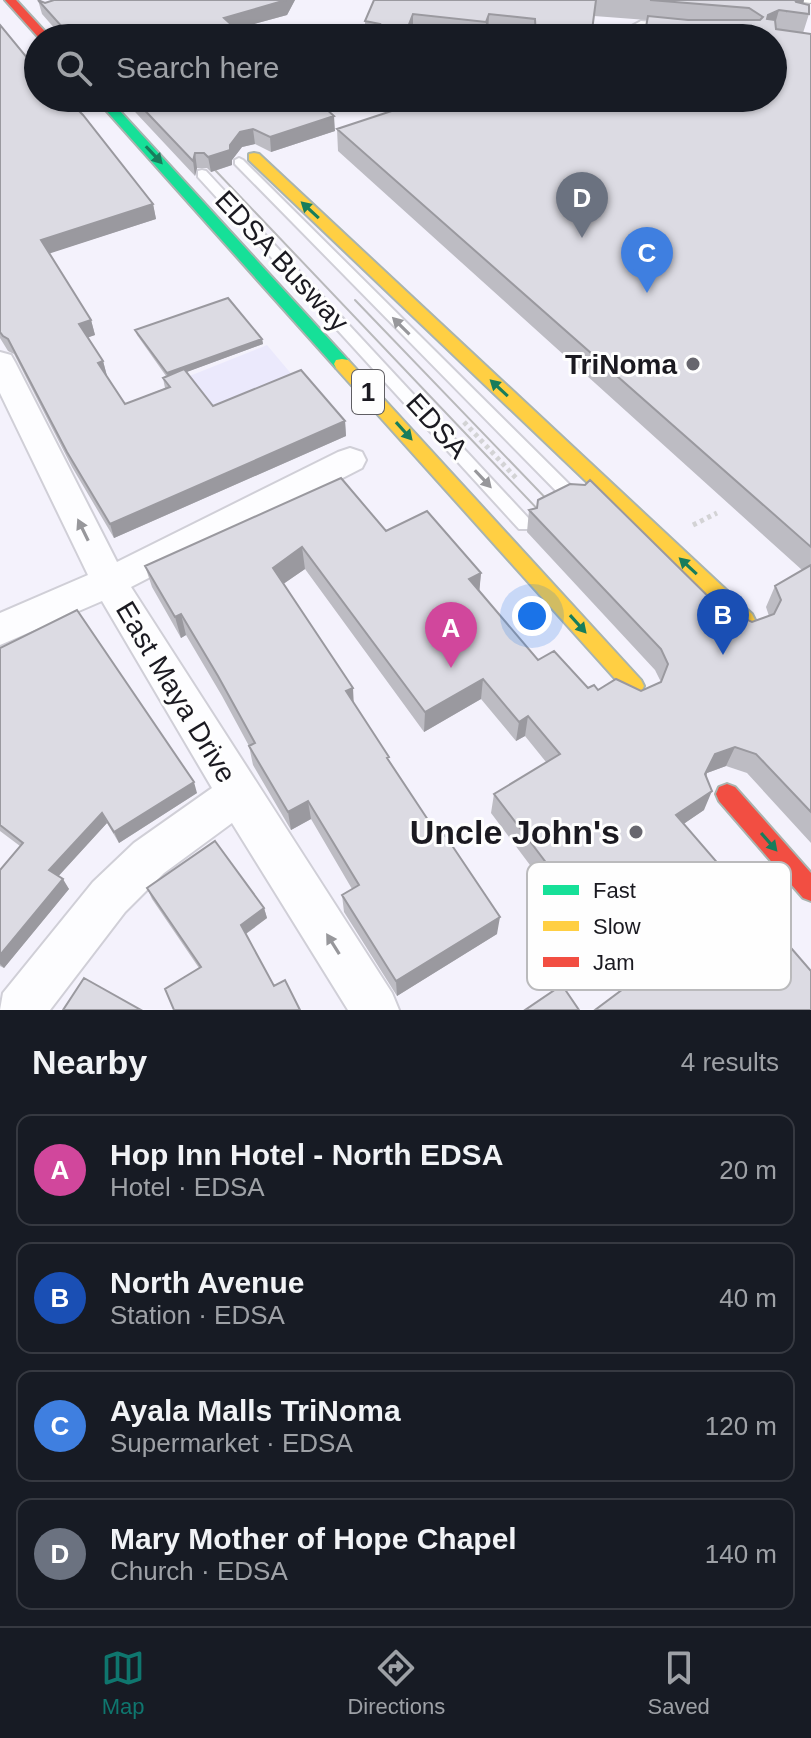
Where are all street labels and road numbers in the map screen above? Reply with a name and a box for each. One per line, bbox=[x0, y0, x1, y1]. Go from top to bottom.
street label: EDSA Busway bbox=[209, 184, 355, 338]
road number: 1 bbox=[352, 370, 384, 414]
street label: EDSA bbox=[400, 387, 474, 465]
street label: East Maya Drive bbox=[110, 596, 242, 788]

